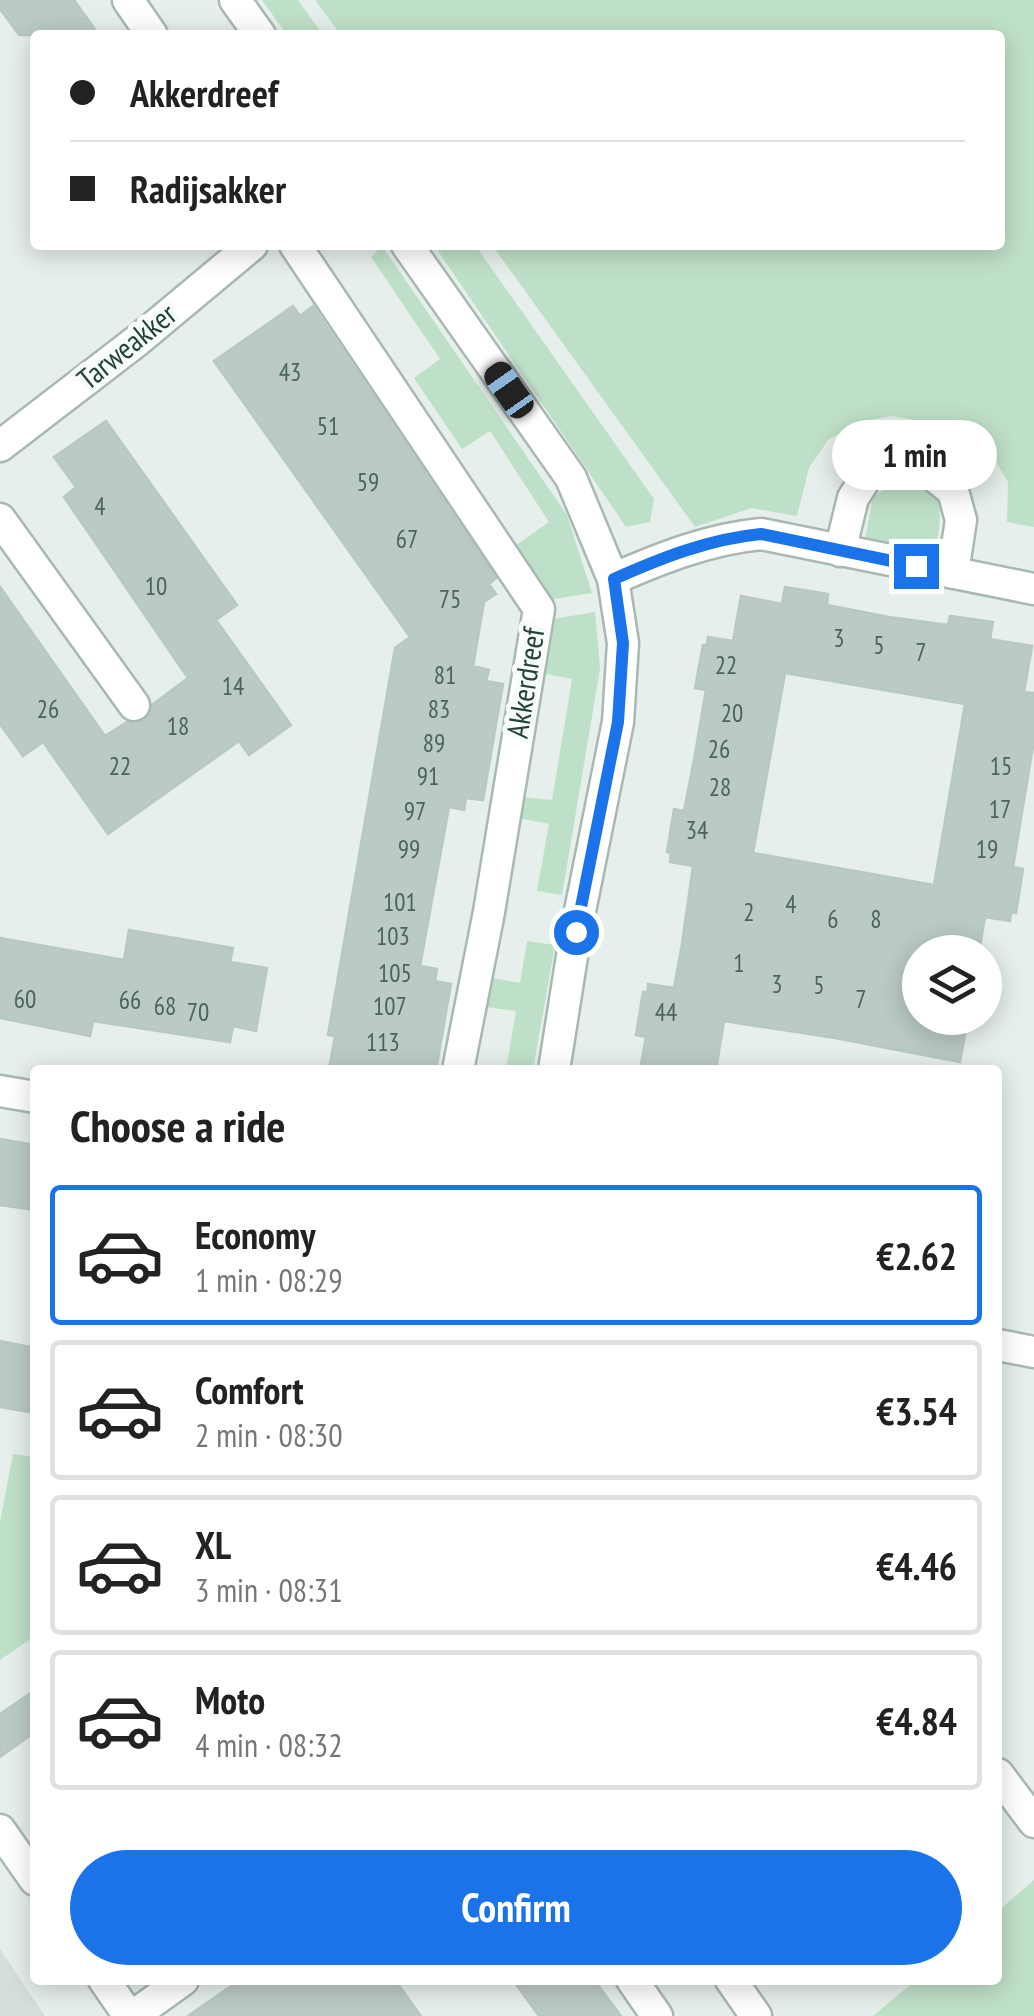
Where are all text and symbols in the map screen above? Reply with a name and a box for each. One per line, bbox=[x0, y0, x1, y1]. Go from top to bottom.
text: Akkerdreef bbox=[130, 68, 278, 117]
text: Radijsakker bbox=[130, 164, 286, 213]
street label: Tarweakker bbox=[69, 294, 184, 398]
house number: 43 bbox=[279, 356, 301, 388]
car bbox=[480, 357, 538, 423]
house number: 51 bbox=[317, 410, 339, 442]
callout: 1 min bbox=[834, 421, 998, 491]
text: 1 min bbox=[882, 434, 947, 476]
house number: 59 bbox=[357, 466, 379, 498]
house number: 4 bbox=[94, 490, 106, 522]
house number: 67 bbox=[396, 523, 418, 555]
route end bbox=[894, 544, 939, 589]
house number: 10 bbox=[145, 570, 167, 602]
house number: 75 bbox=[439, 583, 461, 615]
house number: 3 bbox=[833, 622, 845, 654]
street label: Akkerdreef bbox=[497, 624, 553, 741]
house number: 5 bbox=[873, 629, 885, 661]
house number: 7 bbox=[915, 636, 927, 668]
house number: 22 bbox=[715, 649, 737, 681]
house number: 81 bbox=[434, 659, 456, 691]
house number: 14 bbox=[222, 670, 244, 702]
house number: 26 bbox=[37, 693, 59, 725]
house number: 83 bbox=[428, 693, 450, 725]
house number: 20 bbox=[721, 697, 743, 729]
house number: 18 bbox=[167, 710, 189, 742]
house number: 89 bbox=[423, 727, 445, 759]
house number: 26 bbox=[708, 733, 730, 765]
house number: 22 bbox=[109, 750, 131, 782]
house number: 15 bbox=[990, 750, 1012, 782]
house number: 91 bbox=[417, 760, 439, 792]
house number: 28 bbox=[709, 771, 731, 803]
house number: 17 bbox=[989, 793, 1011, 825]
house number: 97 bbox=[404, 795, 426, 827]
house number: 34 bbox=[686, 814, 708, 846]
house number: 99 bbox=[398, 833, 420, 865]
house number: 19 bbox=[976, 833, 998, 865]
house number: 101 bbox=[383, 886, 417, 918]
house number: 4 bbox=[785, 888, 797, 920]
house number: 2 bbox=[743, 896, 755, 928]
house number: 6 bbox=[827, 903, 839, 935]
house number: 8 bbox=[870, 903, 882, 935]
route start bbox=[554, 910, 599, 955]
house number: 103 bbox=[376, 920, 410, 952]
map controls bbox=[902, 935, 1002, 1035]
button: layers bbox=[902, 935, 1002, 1035]
house number: 1 bbox=[733, 947, 745, 979]
house number: 105 bbox=[378, 957, 412, 989]
house number: 3 bbox=[771, 968, 783, 1000]
house number: 5 bbox=[813, 969, 825, 1001]
house number: 60 bbox=[14, 983, 36, 1015]
house number: 7 bbox=[855, 983, 867, 1015]
house number: 66 bbox=[119, 984, 141, 1016]
house number: 68 bbox=[154, 990, 176, 1022]
house number: 107 bbox=[373, 990, 407, 1022]
house number: 70 bbox=[187, 996, 209, 1028]
house number: 44 bbox=[655, 996, 677, 1028]
house number: 113 bbox=[366, 1026, 400, 1058]
text: Choose a ride bbox=[70, 1096, 285, 1154]
icon: car bbox=[75, 1210, 165, 1300]
text: Economy bbox=[195, 1210, 315, 1259]
text: €2.62 bbox=[876, 1231, 957, 1280]
text: 1 min · 08:29 bbox=[195, 1259, 343, 1301]
icon: car bbox=[75, 1365, 165, 1455]
text: Comfort bbox=[195, 1365, 304, 1414]
text: €3.54 bbox=[876, 1386, 957, 1435]
text: 2 min · 08:30 bbox=[195, 1414, 343, 1456]
icon: car bbox=[75, 1520, 165, 1610]
text: XL bbox=[195, 1520, 231, 1569]
text: €4.46 bbox=[876, 1541, 957, 1590]
text: 3 min · 08:31 bbox=[195, 1569, 343, 1611]
icon: car bbox=[75, 1675, 165, 1765]
text: Moto bbox=[195, 1675, 265, 1724]
text: €4.84 bbox=[876, 1696, 957, 1745]
text: 4 min · 08:32 bbox=[195, 1724, 343, 1766]
button: Confirm bbox=[70, 1850, 962, 1965]

